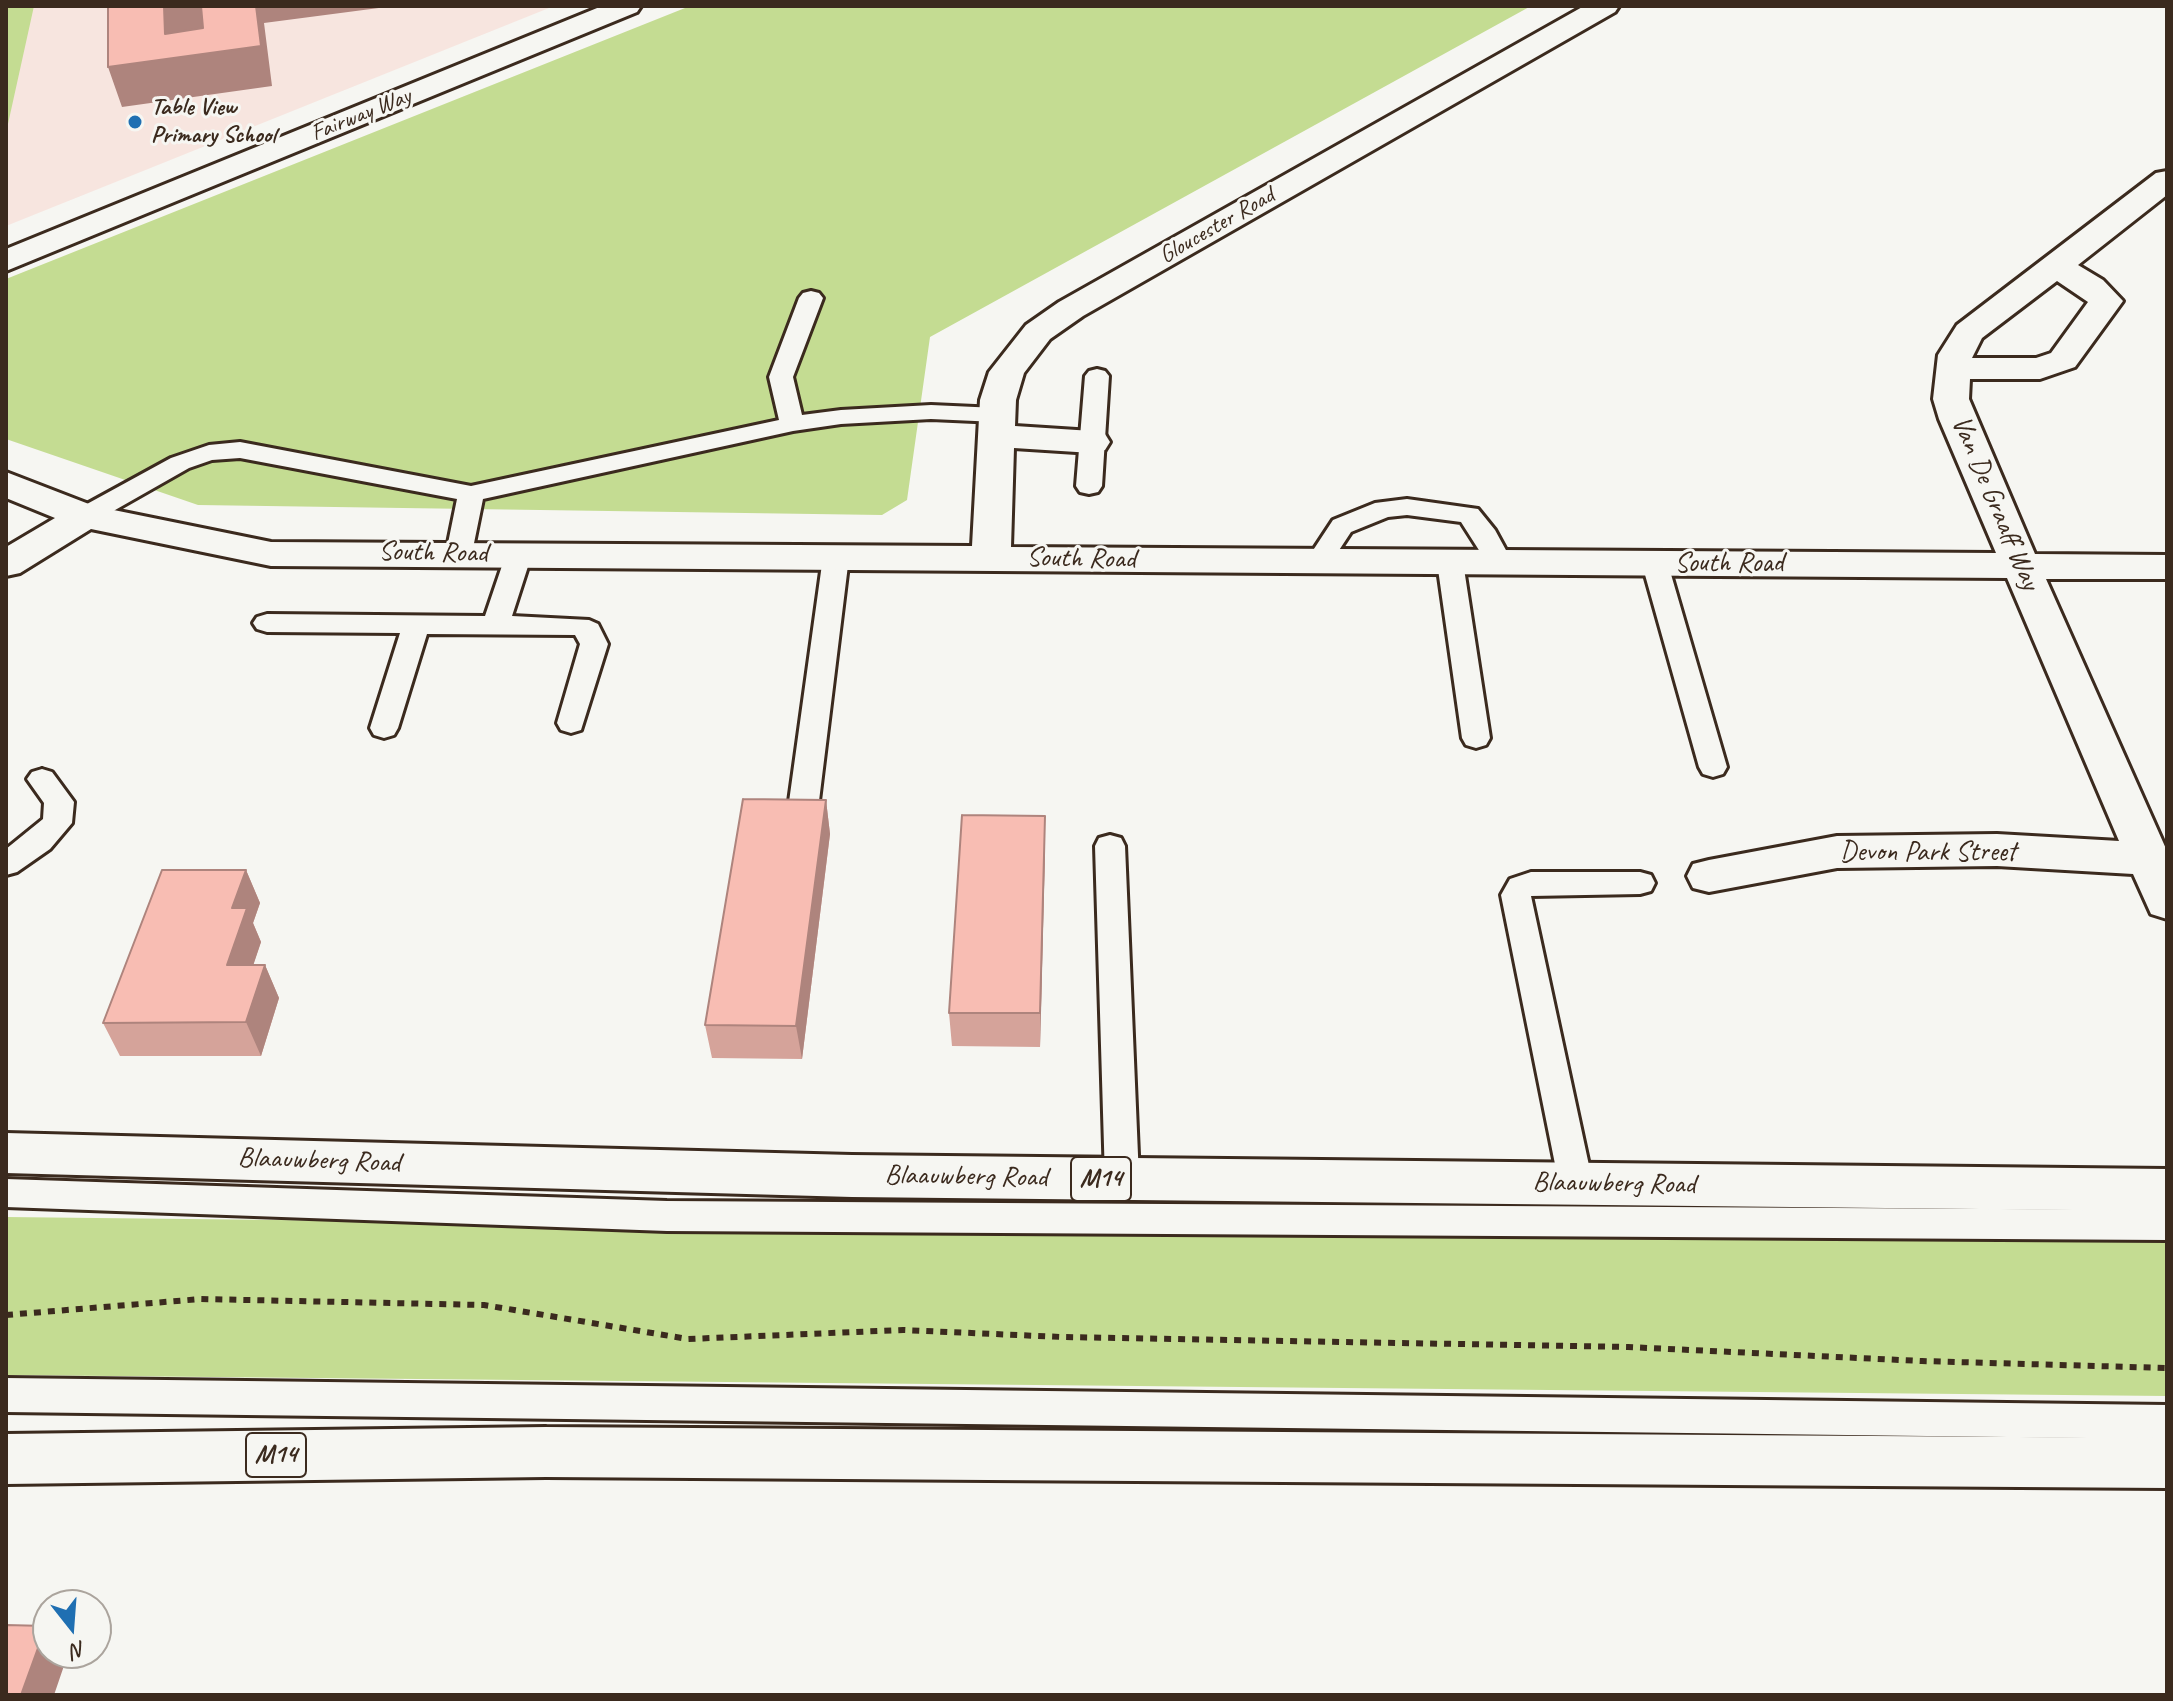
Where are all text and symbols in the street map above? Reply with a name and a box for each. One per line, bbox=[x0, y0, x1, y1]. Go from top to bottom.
street label: Fairway Way bbox=[307, 82, 415, 148]
place label: Table View Primary School bbox=[151, 94, 276, 150]
marker: Table View Primary School bbox=[126, 113, 144, 131]
street label: Gloucester Road bbox=[1154, 182, 1280, 270]
street label: Van De Graaff Way bbox=[1943, 411, 2047, 595]
street label: South Road bbox=[378, 535, 488, 571]
street label: South Road bbox=[1026, 541, 1136, 577]
street label: South Road bbox=[1674, 547, 1784, 581]
street label: Devon Park Street bbox=[1840, 836, 2016, 870]
street label: Blaauwberg Road bbox=[237, 1141, 401, 1181]
road number: M14 bbox=[1071, 1157, 1131, 1201]
street label: Blaauwberg Road bbox=[884, 1159, 1048, 1195]
street label: Blaauwberg Road bbox=[1532, 1166, 1696, 1202]
road number: M14 bbox=[246, 1433, 306, 1477]
north arrow bbox=[32, 1589, 112, 1669]
text: N bbox=[68, 1635, 89, 1665]

